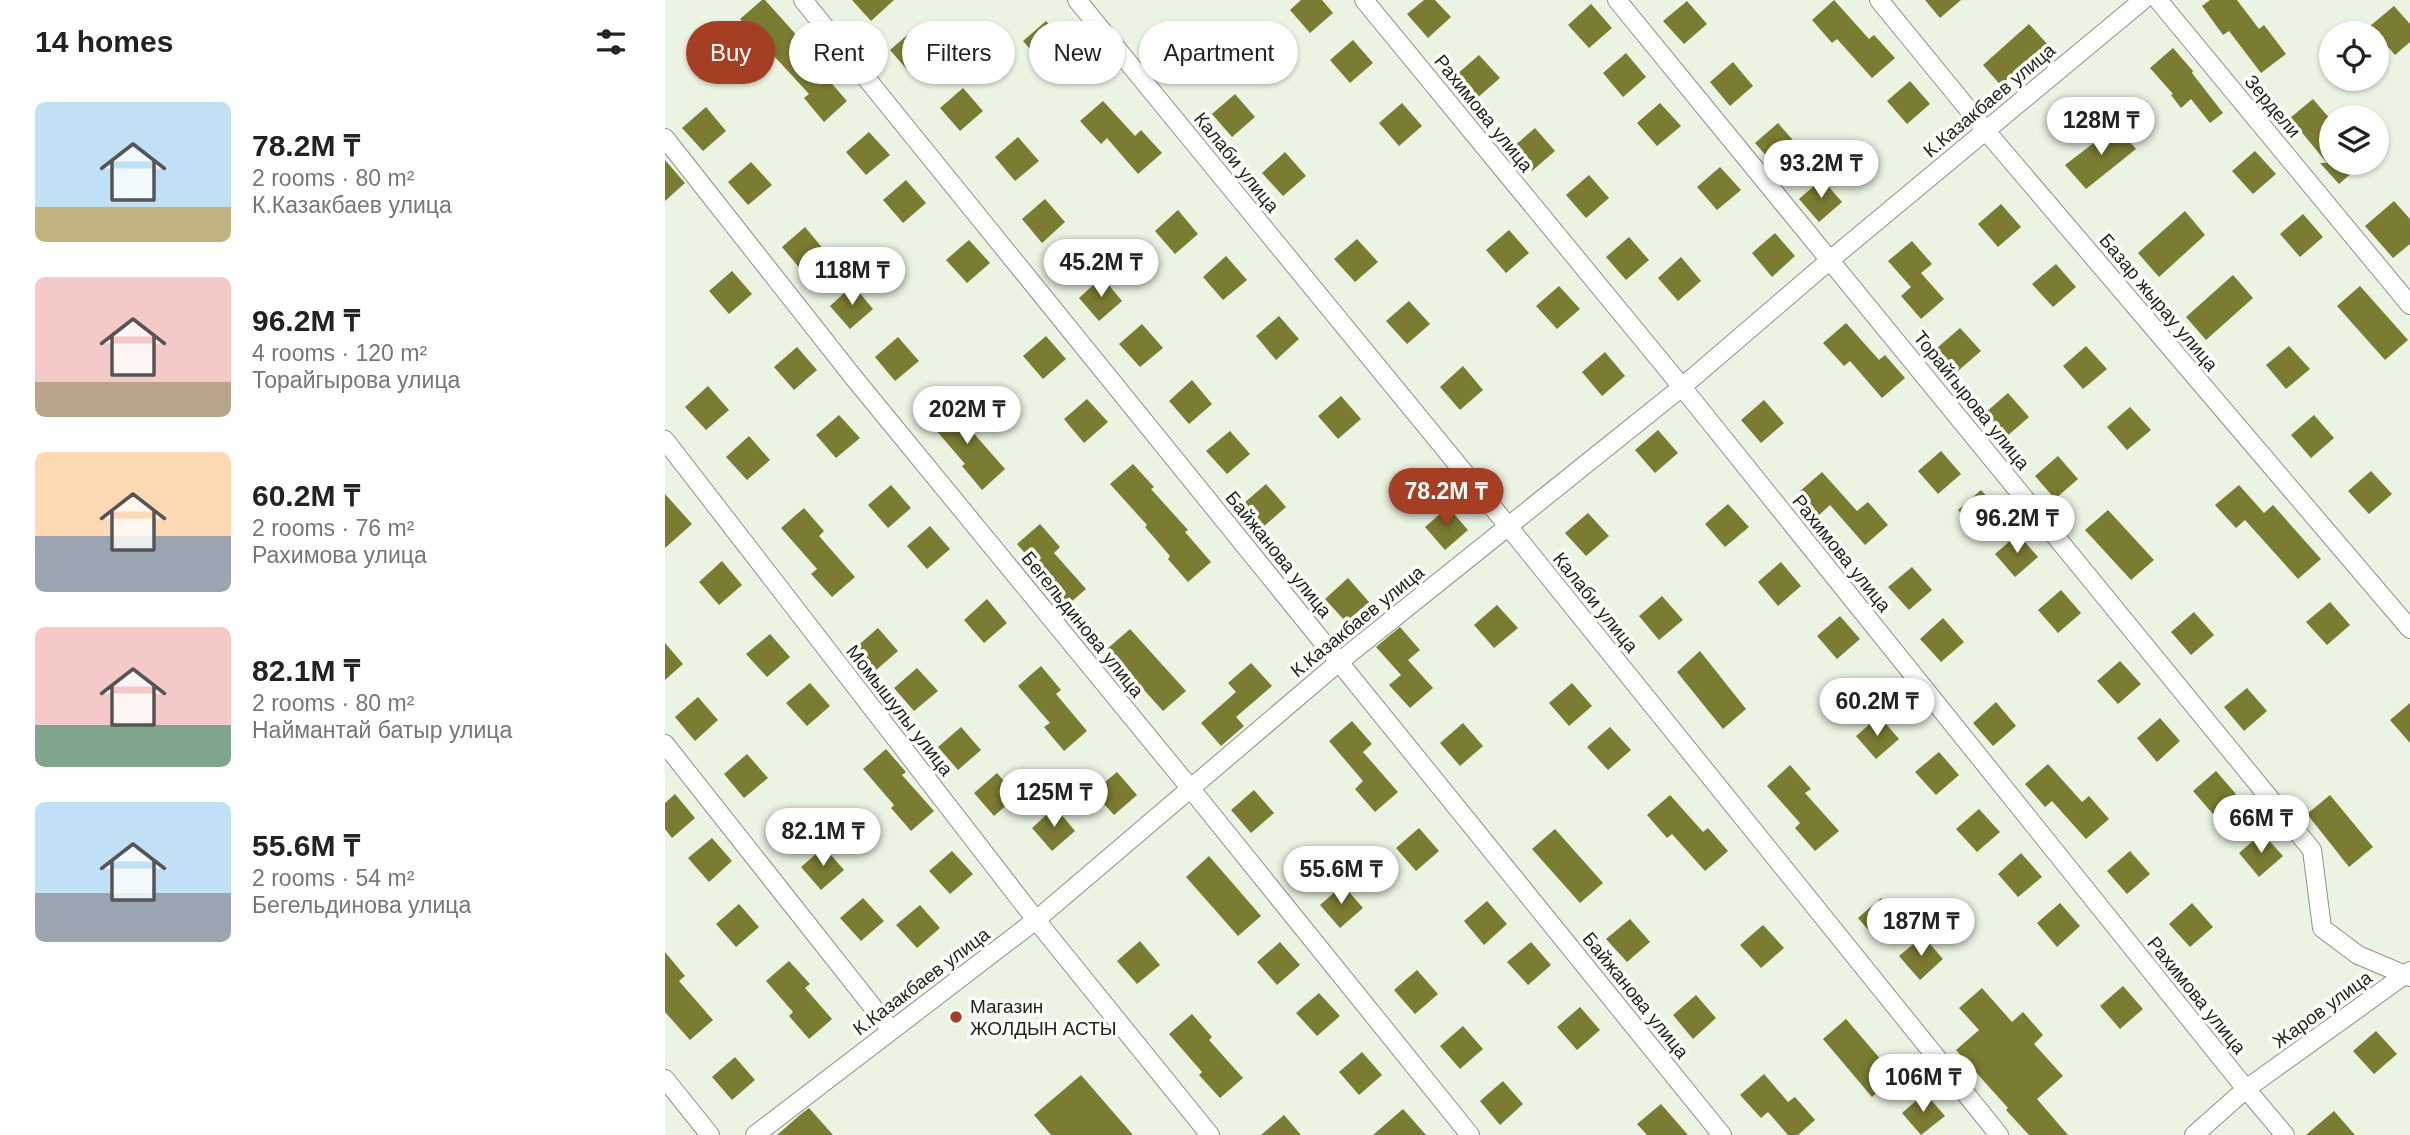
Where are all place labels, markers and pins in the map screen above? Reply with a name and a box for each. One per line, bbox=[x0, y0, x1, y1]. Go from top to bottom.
pin: 128M ₸ bbox=[2044, 97, 2158, 157]
pin: 93.2M ₸ bbox=[1756, 140, 1886, 200]
pin: 45.2M ₸ bbox=[1036, 240, 1166, 299]
pin: 118M ₸ bbox=[795, 247, 909, 307]
pin: 202M ₸ bbox=[910, 386, 1024, 446]
pin: 78.2M ₸ bbox=[1381, 468, 1511, 528]
pin: 96.2M ₸ bbox=[1952, 496, 2082, 555]
pin: 60.2M ₸ bbox=[1812, 678, 1942, 738]
pin: 125M ₸ bbox=[997, 770, 1111, 829]
pin: 66M ₸ bbox=[2212, 796, 2310, 855]
pin: 82.1M ₸ bbox=[758, 808, 888, 868]
pin: 55.6M ₸ bbox=[1276, 846, 1406, 906]
pin: 187M ₸ bbox=[1864, 898, 1978, 958]
place label: Магазин ЖОЛДЫН АСТЫ bbox=[970, 996, 1117, 1039]
marker: Магазин ЖОЛДЫН АСТЫ bbox=[948, 1009, 964, 1025]
pin: 106M ₸ bbox=[1866, 1054, 1980, 1114]

